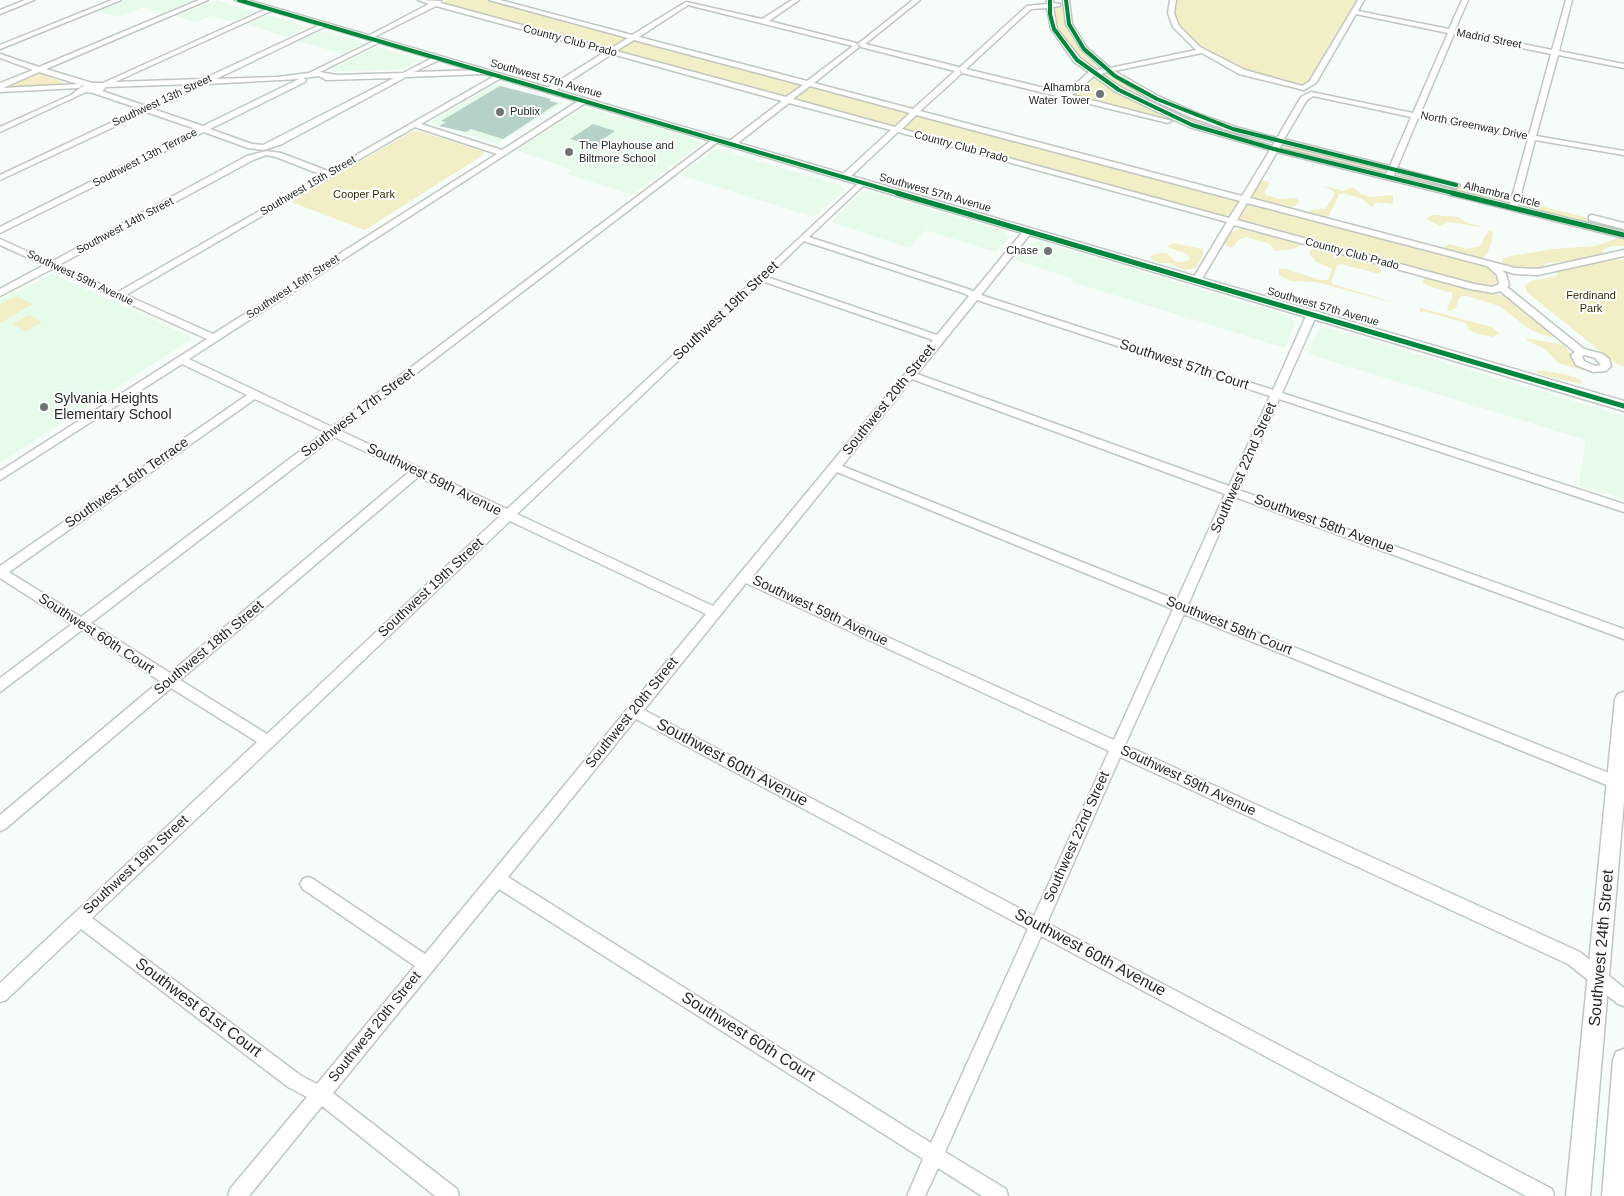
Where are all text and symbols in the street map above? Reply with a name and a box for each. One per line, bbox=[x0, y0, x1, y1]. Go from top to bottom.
street label: Country Club Prado bbox=[522, 22, 618, 60]
street label: Madrid Street bbox=[1455, 26, 1523, 52]
street label: Southwest 57th Avenue bbox=[488, 57, 604, 101]
street label: Southwest 13th Street bbox=[110, 72, 214, 130]
place label: Alhambra Water Tower bbox=[1029, 81, 1090, 107]
marker: Alhambra Water Tower bbox=[1094, 88, 1106, 100]
place label: Publix bbox=[510, 105, 540, 119]
marker: Publix bbox=[494, 106, 506, 118]
street label: North Greenway Drive bbox=[1419, 109, 1529, 143]
street label: Southwest 13th Terrace bbox=[91, 126, 199, 190]
street label: Country Club Prado bbox=[913, 128, 1009, 166]
place label: The Playhouse and Biltmore School bbox=[579, 139, 674, 165]
marker: The Playhouse and Biltmore School bbox=[563, 146, 575, 158]
street label: Southwest 15th Street bbox=[258, 153, 358, 219]
street label: Southwest 57th Avenue bbox=[877, 171, 993, 215]
street label: Alhambra Circle bbox=[1462, 179, 1542, 211]
park label: Cooper Park bbox=[333, 188, 395, 202]
street label: Southwest 14th Street bbox=[74, 195, 176, 257]
street label: Country Club Prado bbox=[1304, 235, 1400, 273]
place label: Chase bbox=[1006, 244, 1038, 258]
marker: Chase bbox=[1042, 245, 1054, 257]
street label: Southwest 59th Avenue bbox=[25, 248, 135, 308]
street label: Southwest 16th Street bbox=[244, 252, 342, 322]
street label: Southwest 19th Street bbox=[670, 258, 782, 364]
street label: Southwest 57th Avenue bbox=[1265, 285, 1381, 329]
park label: Ferdinand Park bbox=[1566, 289, 1616, 315]
street label: Southwest 57th Court bbox=[1117, 336, 1251, 394]
street label: Southwest 20th Street bbox=[839, 341, 939, 459]
street label: Southwest 17th Street bbox=[298, 365, 418, 461]
place label: Sylvania Heights Elementary School bbox=[54, 391, 172, 424]
street label: Southwest 22nd Street bbox=[1208, 400, 1280, 536]
marker: Sylvania Heights Elementary School bbox=[38, 401, 50, 413]
street label: Southwest 16th Terrace bbox=[62, 434, 192, 532]
street label: Southwest 59th Avenue bbox=[364, 440, 504, 520]
street label: Southwest 58th Avenue bbox=[1252, 491, 1396, 557]
street label: Southwest 19th Street bbox=[375, 535, 487, 641]
street label: Southwest 59th Avenue bbox=[750, 572, 890, 650]
street label: Southwest 60th Court bbox=[35, 590, 157, 678]
street label: Southwest 58th Court bbox=[1163, 593, 1295, 659]
street label: Southwest 18th Street bbox=[151, 597, 267, 699]
street label: Southwest 20th Street bbox=[582, 654, 682, 772]
street label: Southwest 60th Avenue bbox=[653, 715, 811, 811]
street label: Southwest 59th Avenue bbox=[1118, 742, 1258, 820]
street label: Southwest 22nd Street bbox=[1041, 769, 1113, 905]
street label: Southwest 19th Street bbox=[80, 812, 192, 918]
street label: Southwest 24th Street bbox=[1586, 869, 1618, 1027]
street label: Southwest 60th Avenue bbox=[1011, 905, 1169, 1001]
street label: Southwest 61st Court bbox=[131, 954, 265, 1062]
street label: Southwest 20th Street bbox=[325, 968, 425, 1086]
street label: Southwest 60th Court bbox=[678, 988, 818, 1086]

